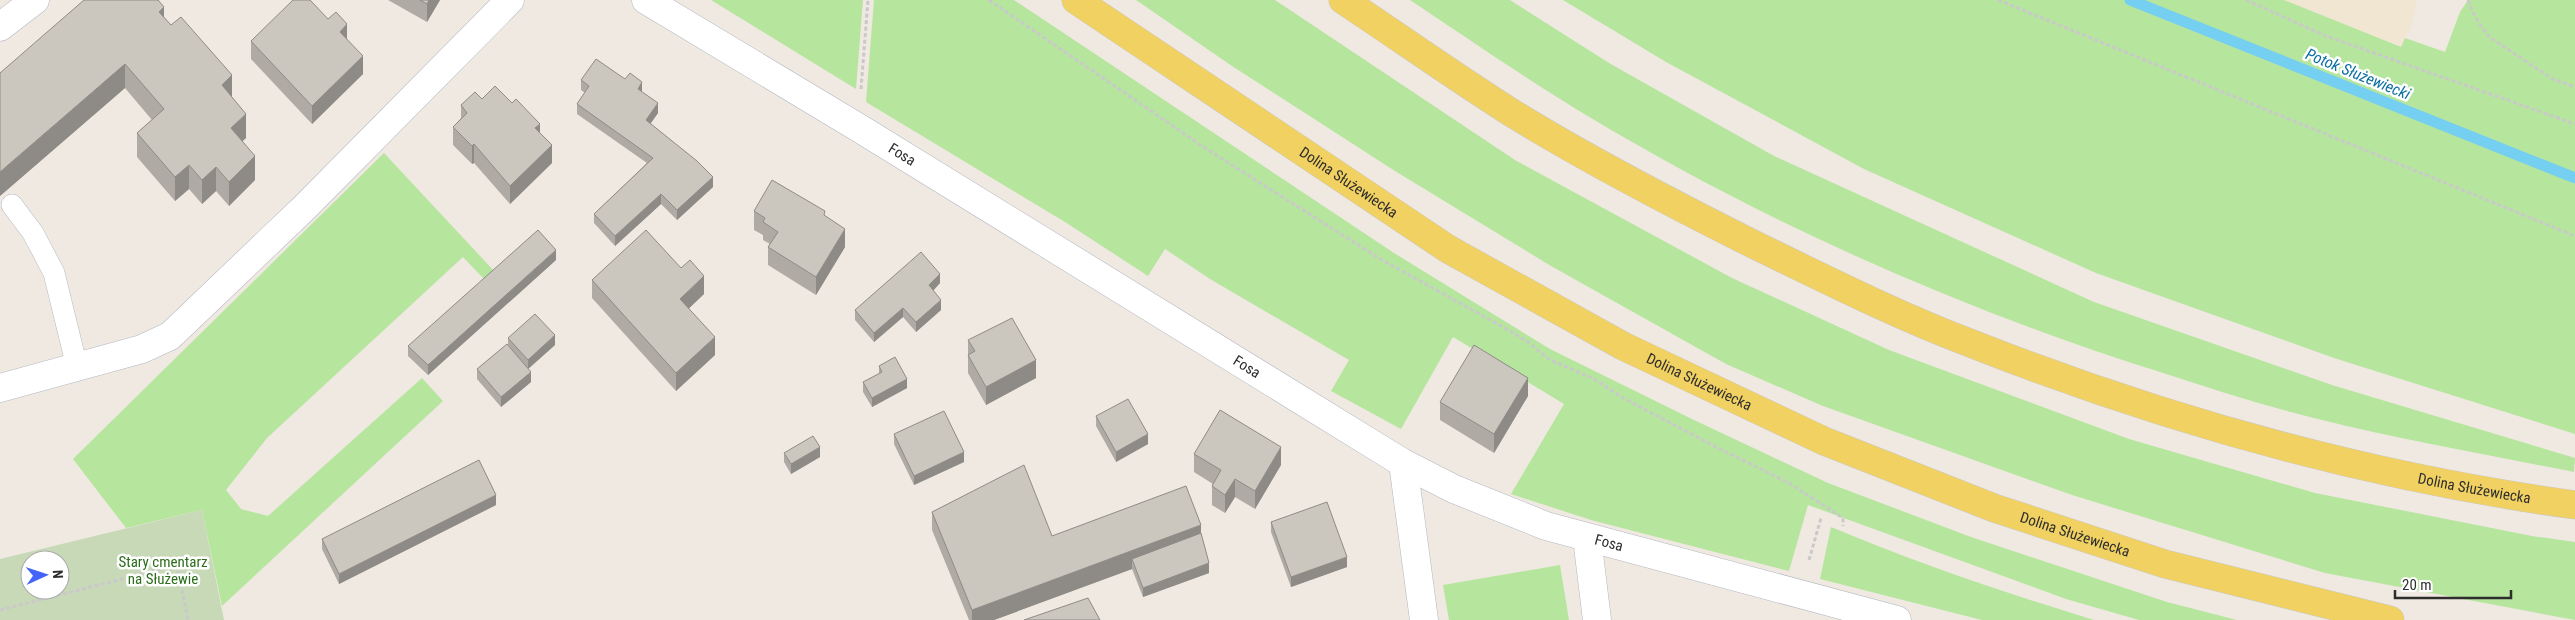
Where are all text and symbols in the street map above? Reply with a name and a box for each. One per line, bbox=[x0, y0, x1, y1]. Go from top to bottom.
water label: Potok Służewiecki bbox=[2303, 44, 2414, 104]
street label: Fosa bbox=[885, 139, 919, 170]
street label: Dolina Służewiecka bbox=[1296, 143, 1401, 222]
street label: Dolina Służewiecka bbox=[1644, 349, 1755, 415]
street label: Fosa bbox=[1230, 352, 1264, 382]
street label: Dolina Służewiecka bbox=[2416, 469, 2532, 507]
street label: Dolina Służewiecka bbox=[2018, 508, 2132, 561]
street label: Fosa bbox=[1593, 530, 1625, 555]
north arrow bbox=[20, 550, 70, 600]
park label: Stary cmentarz na Służewie bbox=[118, 553, 208, 588]
scale bar bbox=[2395, 568, 2511, 600]
text: N bbox=[50, 570, 66, 579]
text: 20 m bbox=[2402, 576, 2432, 594]

